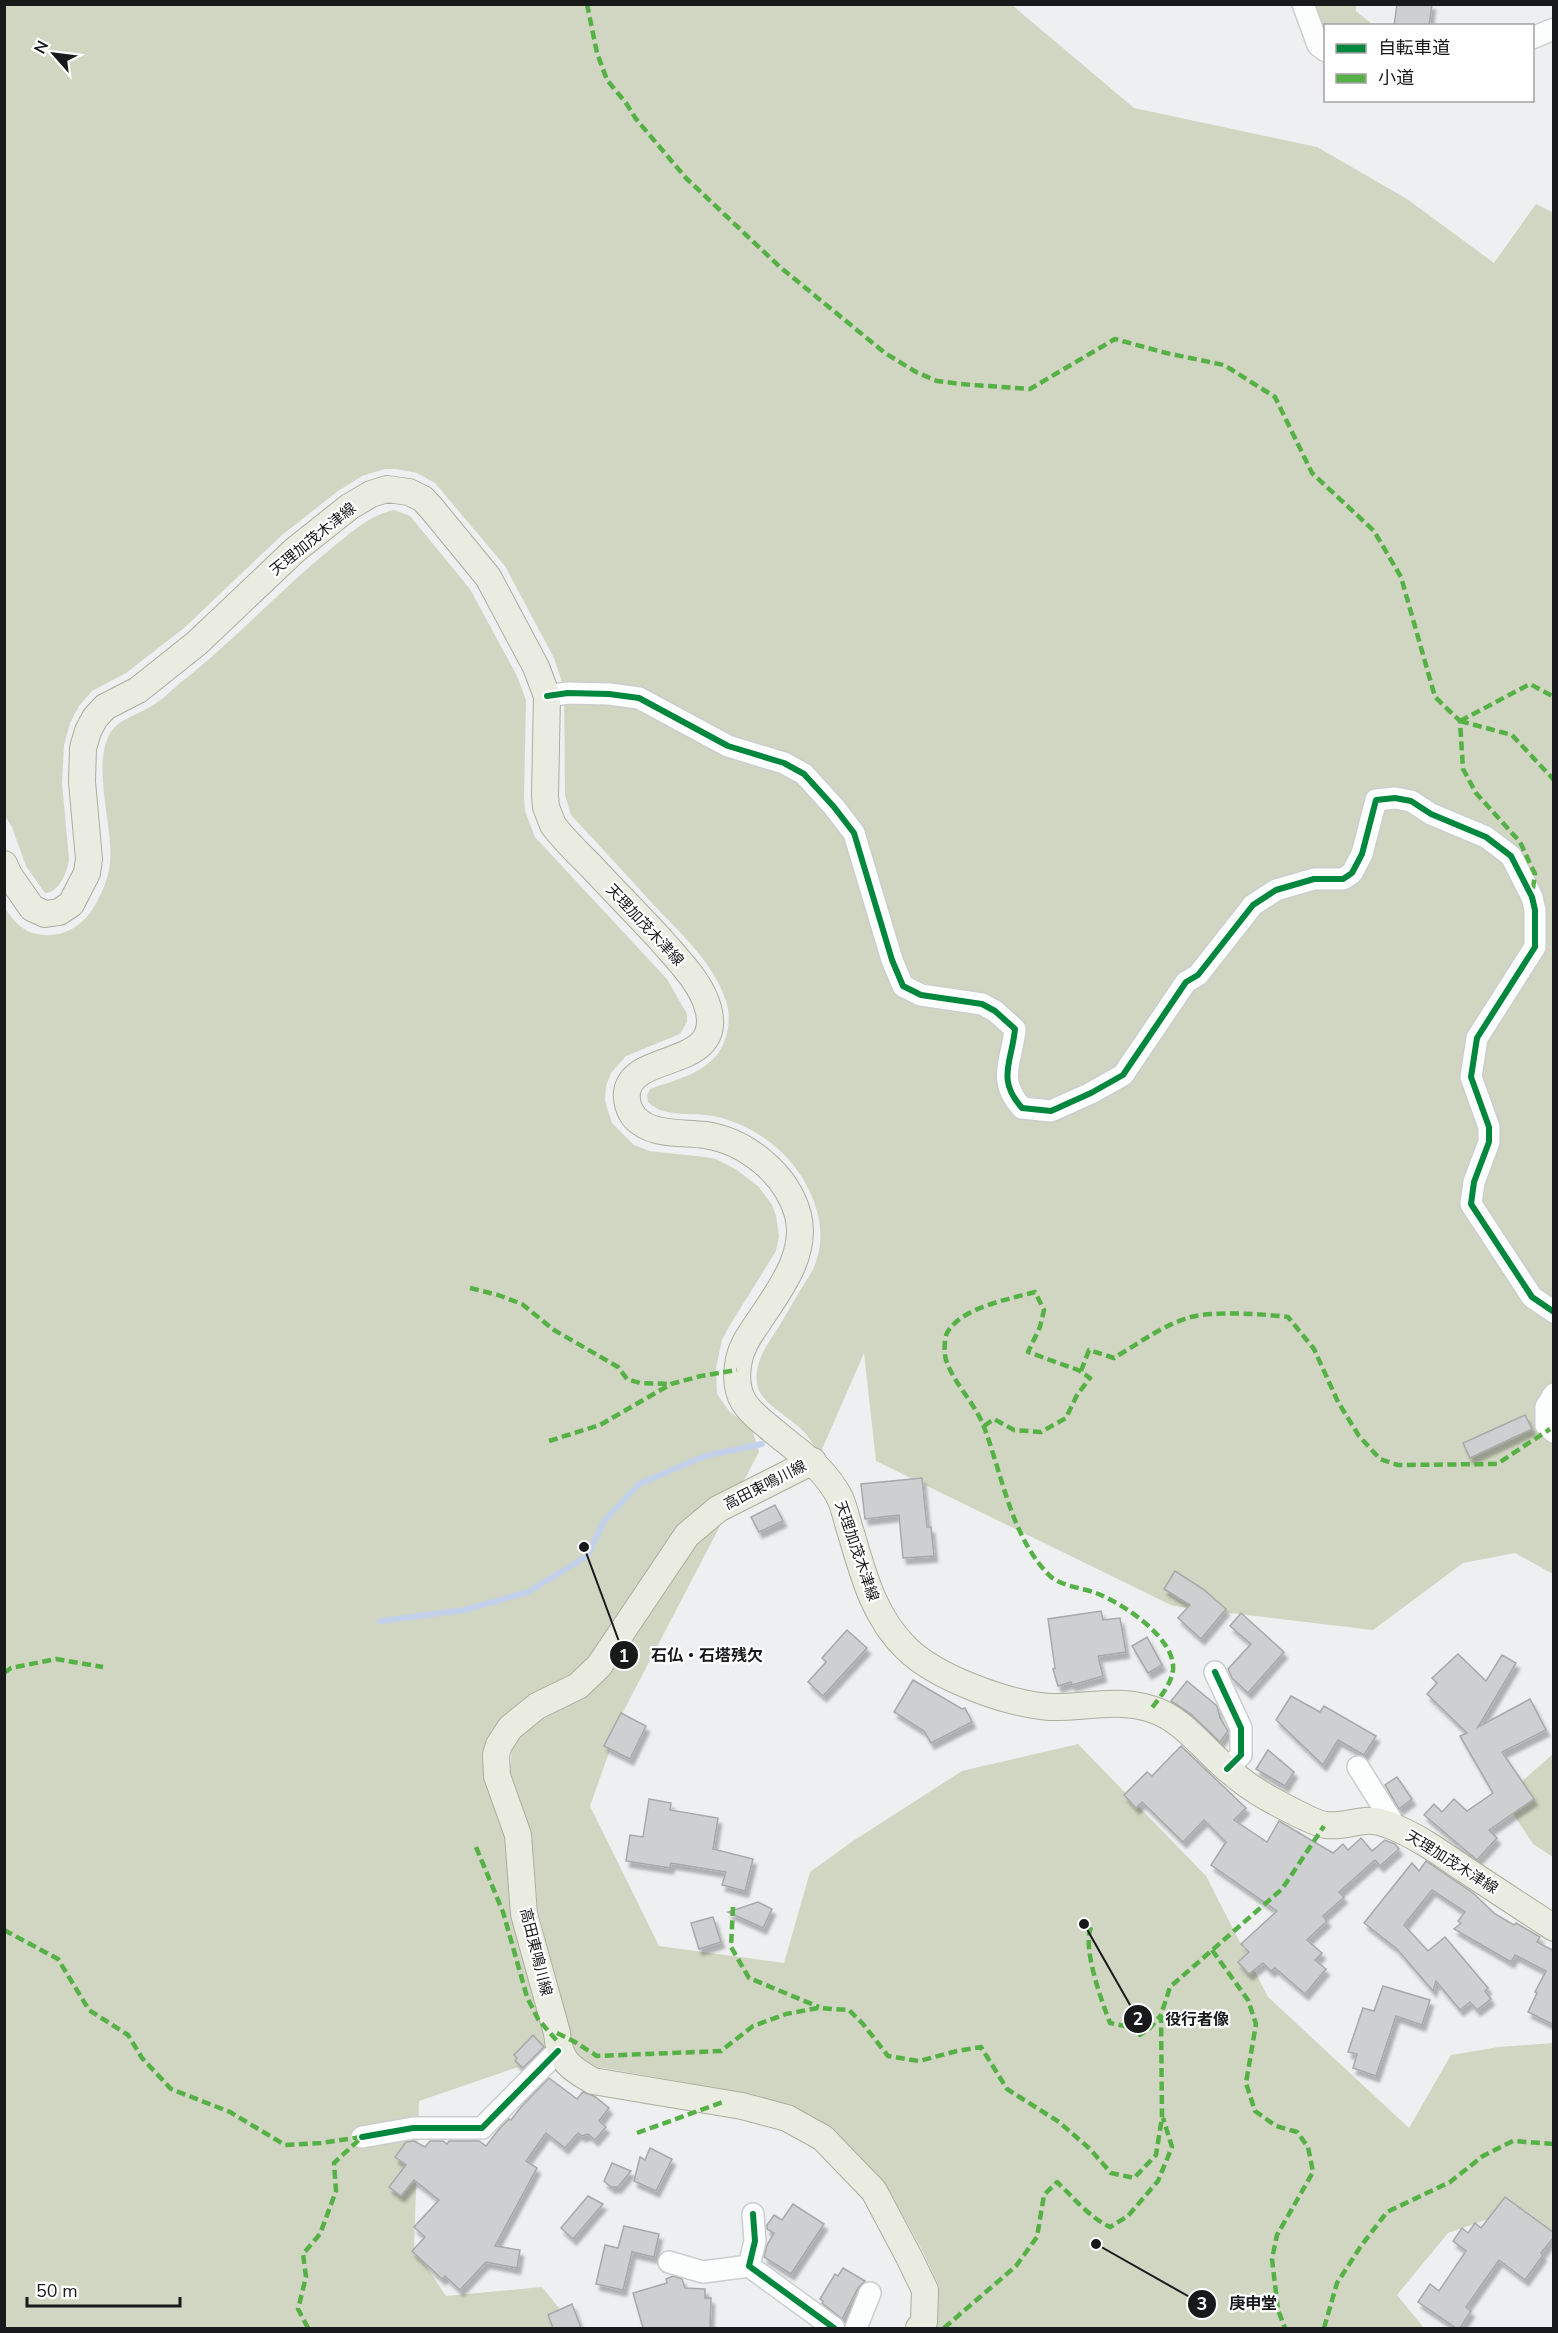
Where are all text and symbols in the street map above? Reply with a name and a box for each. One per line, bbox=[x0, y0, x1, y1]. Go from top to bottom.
north arrow bbox=[24, 24, 84, 84]
legend bbox=[1324, 24, 1534, 102]
text: 自転車道 bbox=[1378, 36, 1450, 60]
text: N bbox=[29, 37, 54, 58]
text: 小道 bbox=[1378, 66, 1414, 90]
street label: 天理加茂木津線 bbox=[266, 498, 360, 580]
street label: 天理加茂木津線 bbox=[602, 880, 688, 970]
street label: 高田東鳴川線 bbox=[720, 1456, 810, 1514]
street label: 天理加茂木津線 bbox=[830, 1498, 884, 1604]
callout: 石仏・石塔残欠 bbox=[609, 1638, 775, 1672]
text: 1 bbox=[619, 1644, 629, 1668]
text: 石仏・石塔残欠 bbox=[651, 1645, 763, 1667]
street label: 天理加茂木津線 bbox=[1402, 1826, 1502, 1898]
street label: 高田東鳴川線 bbox=[515, 1906, 557, 1998]
callout: 役行者像 bbox=[1123, 2002, 1241, 2036]
text: 2 bbox=[1133, 2007, 1143, 2031]
text: 役行者像 bbox=[1165, 2009, 1229, 2031]
scale bar bbox=[27, 2270, 180, 2308]
text: 50 m bbox=[36, 2279, 78, 2303]
callout: 庚申堂 bbox=[1187, 2287, 1289, 2321]
text: 3 bbox=[1197, 2292, 1207, 2316]
text: 庚申堂 bbox=[1229, 2293, 1277, 2315]

